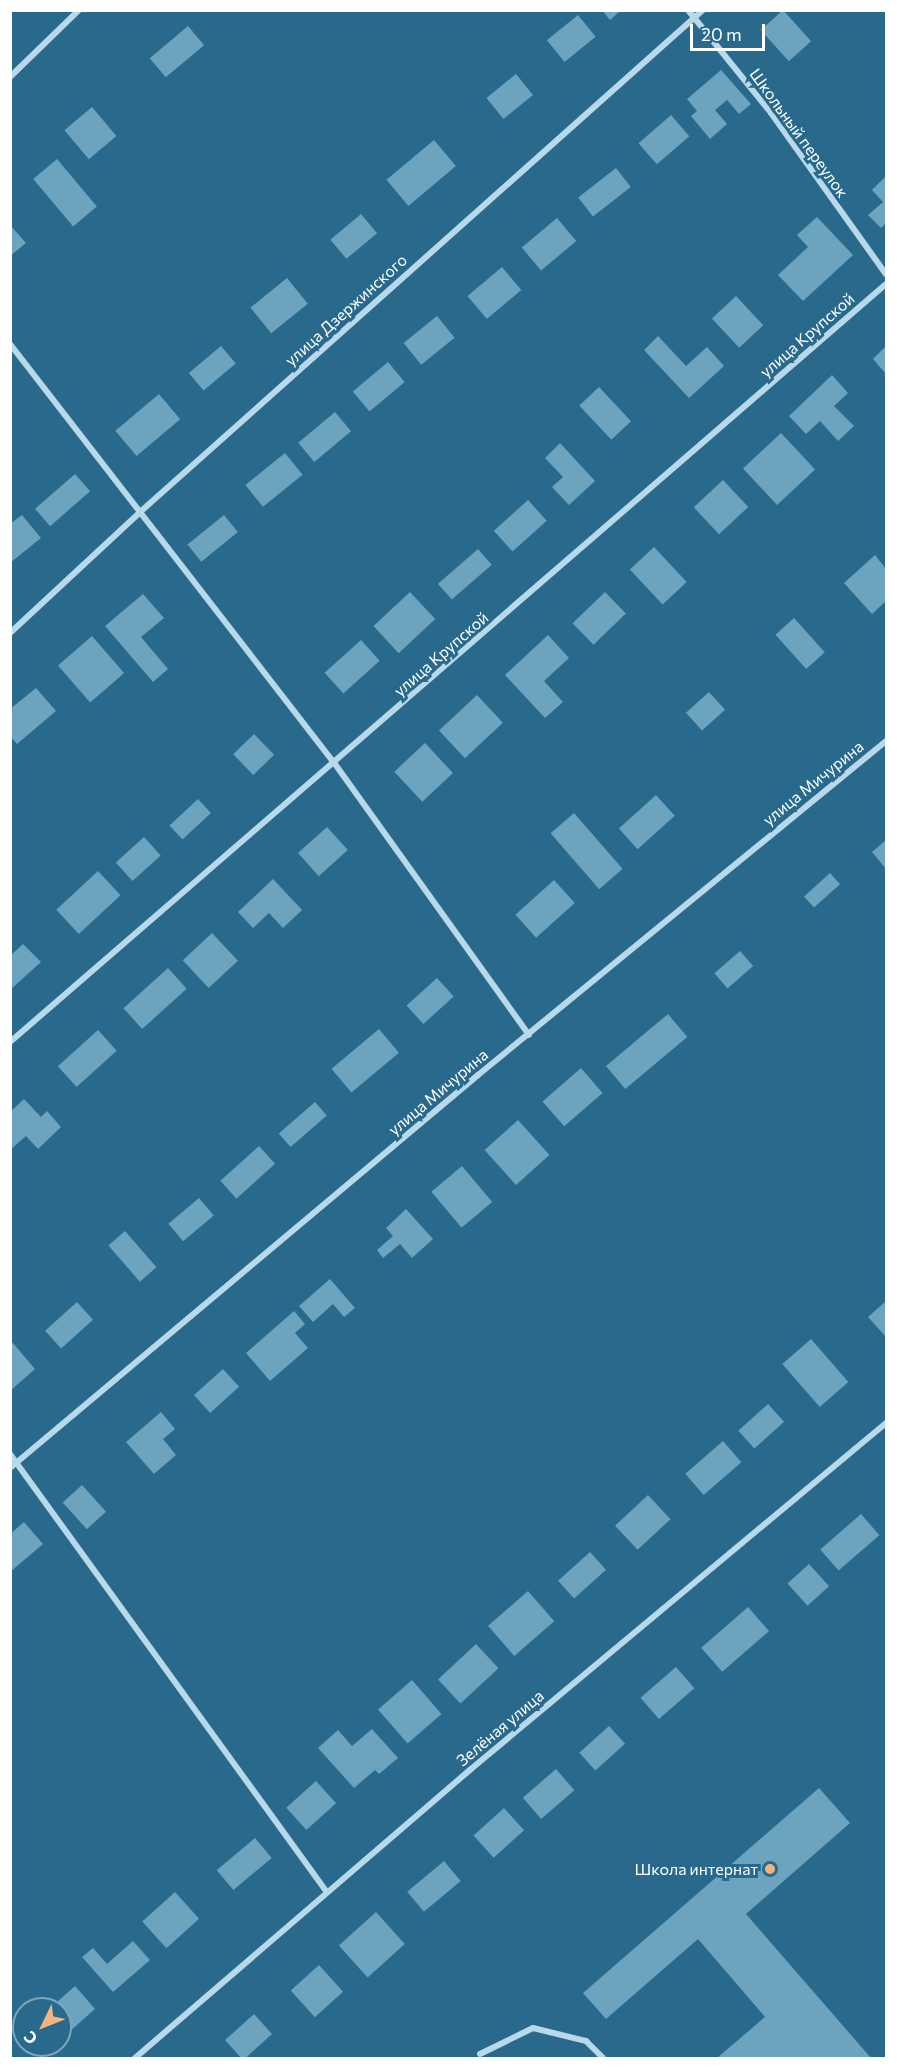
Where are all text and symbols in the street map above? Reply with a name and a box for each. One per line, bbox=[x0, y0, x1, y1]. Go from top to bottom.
scale bar bbox=[693, 12, 768, 50]
text: 20 m bbox=[701, 23, 742, 45]
street label: Школьный переулок bbox=[746, 65, 852, 201]
street label: улица Дзержинского bbox=[281, 250, 411, 370]
street label: улица Крупской bbox=[756, 289, 858, 381]
street label: улица Крупской bbox=[390, 608, 492, 700]
street label: улица Мичурина bbox=[759, 737, 867, 829]
street label: улица Мичурина bbox=[384, 1045, 492, 1139]
street label: Зелёная улица bbox=[452, 1686, 548, 1770]
place label: Школа интернат bbox=[635, 1859, 758, 1879]
marker: Школа интернат bbox=[763, 1862, 777, 1876]
north arrow bbox=[12, 1997, 72, 2057]
text: С bbox=[19, 2028, 41, 2049]

